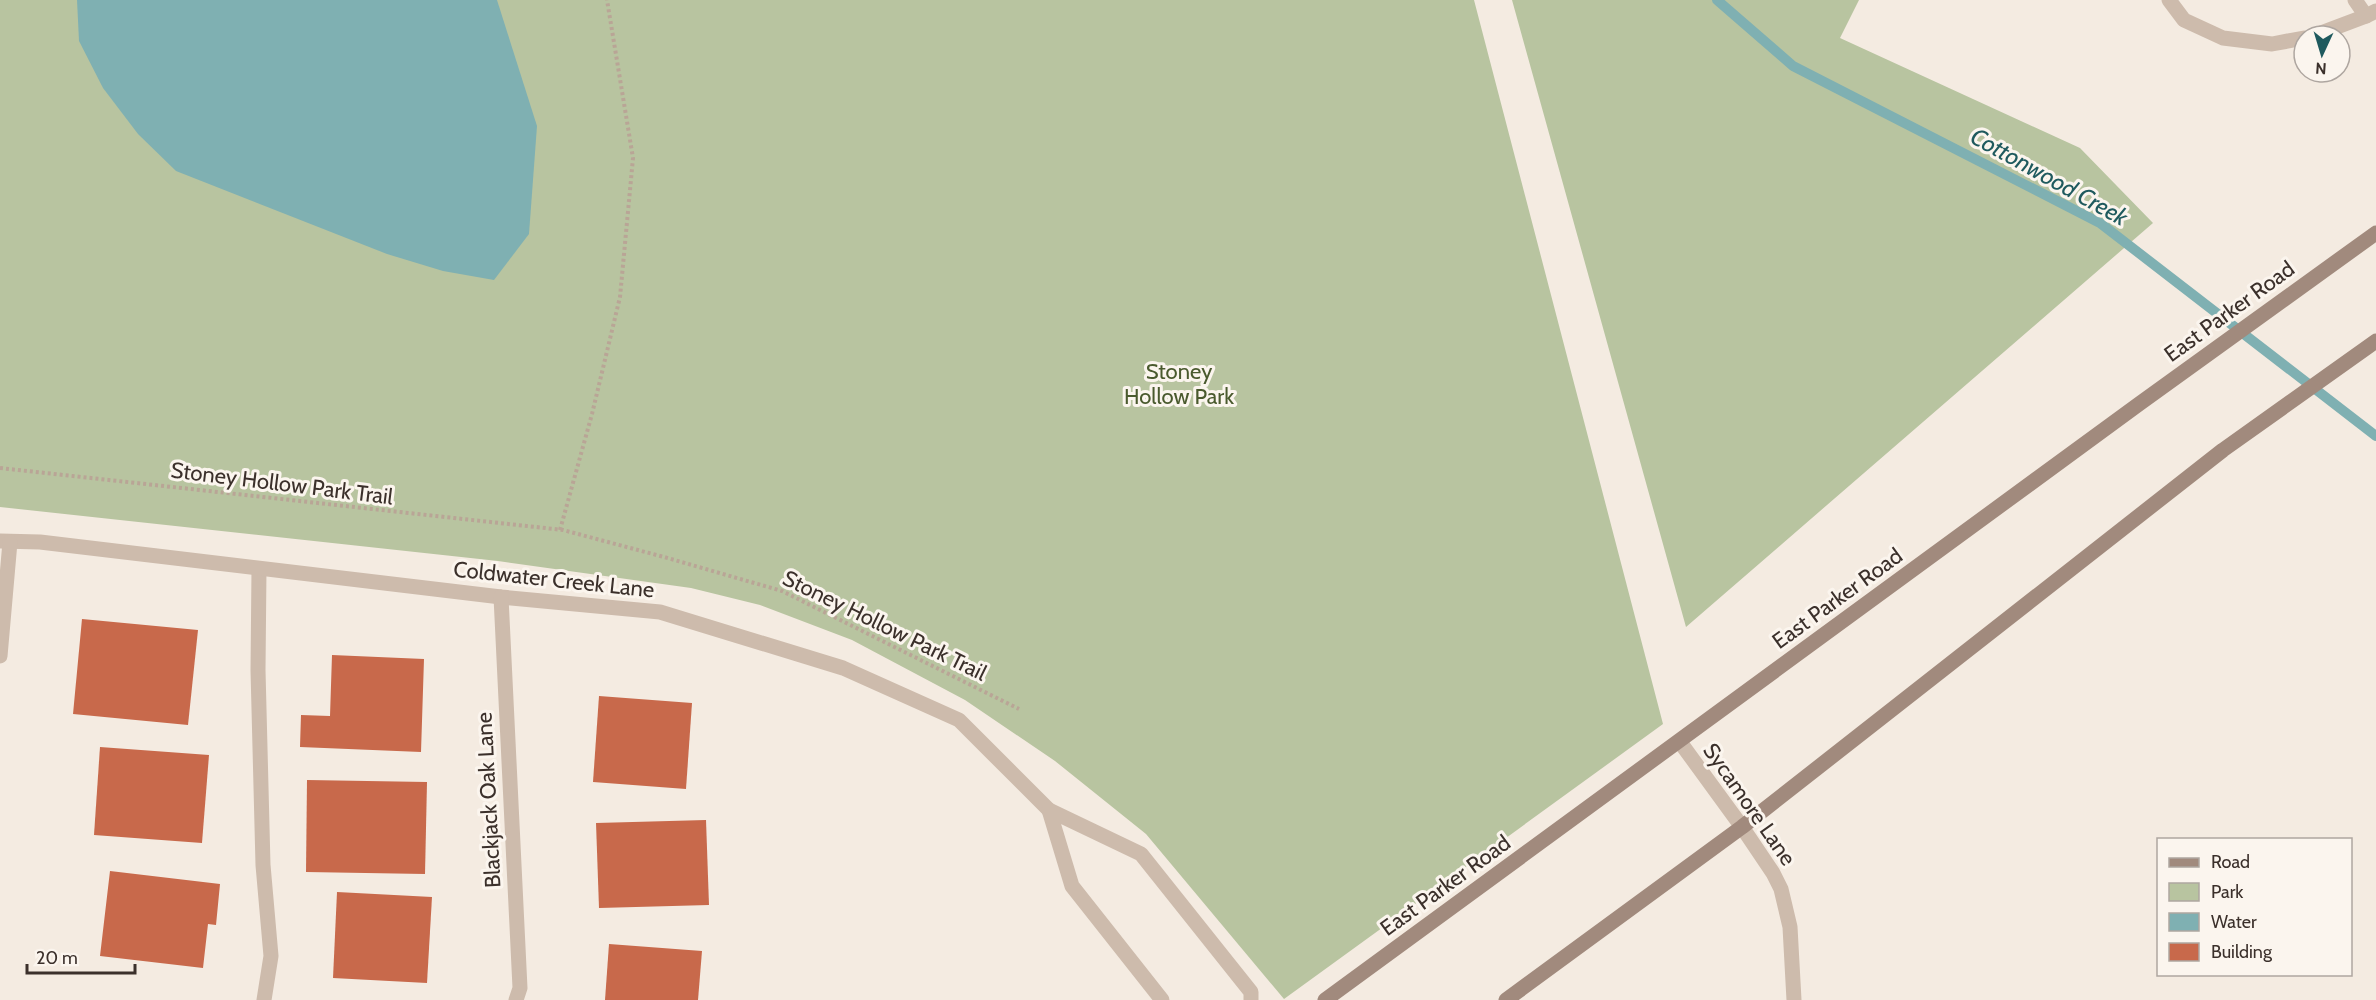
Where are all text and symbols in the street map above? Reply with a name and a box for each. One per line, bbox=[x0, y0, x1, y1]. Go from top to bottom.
north arrow bbox=[2292, 24, 2352, 84]
text: N bbox=[2315, 59, 2327, 78]
water label: Cottonwood Creek bbox=[1966, 121, 2134, 232]
street label: East Parker Road bbox=[2159, 255, 2300, 368]
park label: Stoney Hollow Park bbox=[1124, 358, 1234, 410]
street label: Stoney Hollow Park Trail bbox=[169, 456, 395, 511]
street label: East Parker Road bbox=[1767, 542, 1908, 655]
street label: Coldwater Creek Lane bbox=[452, 556, 656, 603]
street label: Stoney Hollow Park Trail bbox=[778, 564, 992, 687]
street label: Blackjack Oak Lane bbox=[470, 711, 507, 888]
street label: Sycamore Lane bbox=[1697, 738, 1802, 871]
street label: East Parker Road bbox=[1375, 829, 1516, 942]
legend bbox=[2157, 838, 2352, 976]
text: Road bbox=[2211, 851, 2250, 873]
text: Park bbox=[2211, 881, 2244, 903]
text: Water bbox=[2211, 911, 2257, 933]
scale bar bbox=[27, 937, 135, 975]
text: Building bbox=[2211, 941, 2273, 963]
text: 20 m bbox=[36, 947, 78, 969]

